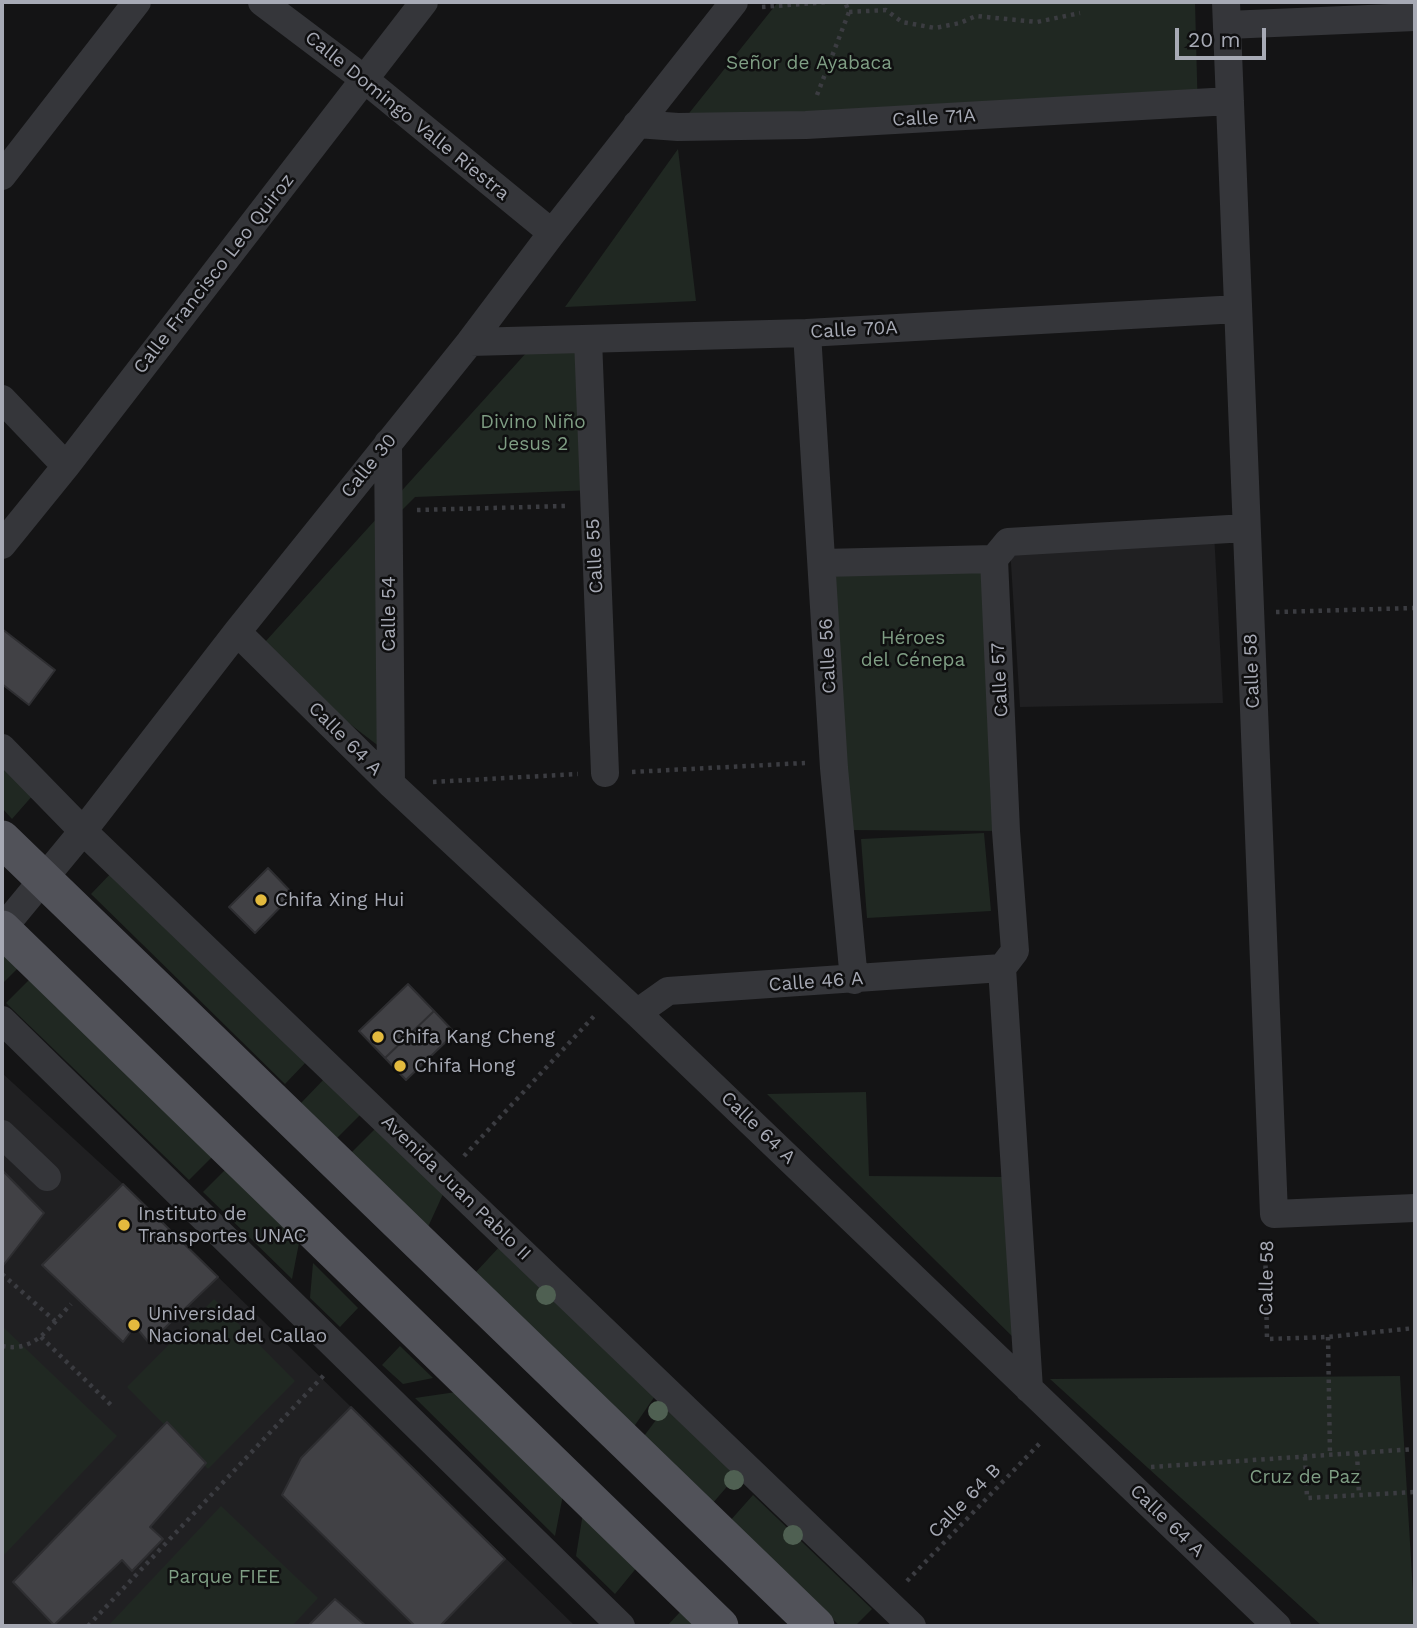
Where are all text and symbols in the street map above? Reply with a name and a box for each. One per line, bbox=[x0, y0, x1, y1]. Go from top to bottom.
scale bar bbox=[1179, 14, 1270, 58]
street label: Calle Domingo Valle Riestra bbox=[300, 26, 514, 206]
text: 20 m bbox=[1188, 27, 1240, 52]
park label: Señor de Ayabaca bbox=[726, 52, 892, 74]
street label: Calle 71A bbox=[892, 104, 976, 132]
street label: Calle Francisco Leo Quiroz bbox=[129, 169, 299, 379]
street label: Calle 70A bbox=[810, 316, 898, 344]
park label: Divino Niño Jesus 2 bbox=[480, 411, 586, 455]
street label: Calle 30 bbox=[336, 429, 402, 503]
street label: Calle 55 bbox=[582, 518, 608, 594]
street label: Calle 54 bbox=[378, 576, 400, 652]
street label: Calle 56 bbox=[815, 618, 841, 694]
park label: Héroes del Cénepa bbox=[861, 627, 965, 671]
street label: Calle 58 bbox=[1239, 633, 1265, 709]
street label: Calle 57 bbox=[987, 642, 1013, 718]
street label: Calle 64 A bbox=[303, 697, 387, 781]
place label: Chifa Xing Hui bbox=[275, 889, 404, 911]
marker: Chifa Xing Hui bbox=[253, 892, 269, 908]
street label: Calle 46 A bbox=[768, 967, 864, 997]
place label: Chifa Kang Cheng bbox=[392, 1026, 555, 1048]
marker: Chifa Kang Cheng bbox=[370, 1029, 386, 1045]
place label: Chifa Hong bbox=[414, 1055, 515, 1077]
marker: Chifa Hong bbox=[392, 1058, 408, 1074]
street label: Calle 64 A bbox=[716, 1087, 800, 1169]
street label: Avenida Juan Pablo II bbox=[376, 1111, 536, 1265]
place label: Instituto de Transportes UNAC bbox=[138, 1203, 307, 1247]
marker: Instituto de Transportes UNAC bbox=[116, 1217, 132, 1233]
street label: Calle 58 bbox=[1255, 1240, 1279, 1316]
place label: Universidad Nacional del Callao bbox=[148, 1303, 327, 1347]
marker: Universidad Nacional del Callao bbox=[126, 1317, 142, 1333]
street label: Calle 64 B bbox=[924, 1459, 1006, 1543]
park label: Cruz de Paz bbox=[1250, 1466, 1360, 1488]
street label: Calle 64 A bbox=[1125, 1480, 1209, 1562]
park label: Parque FIEE bbox=[168, 1566, 280, 1588]

